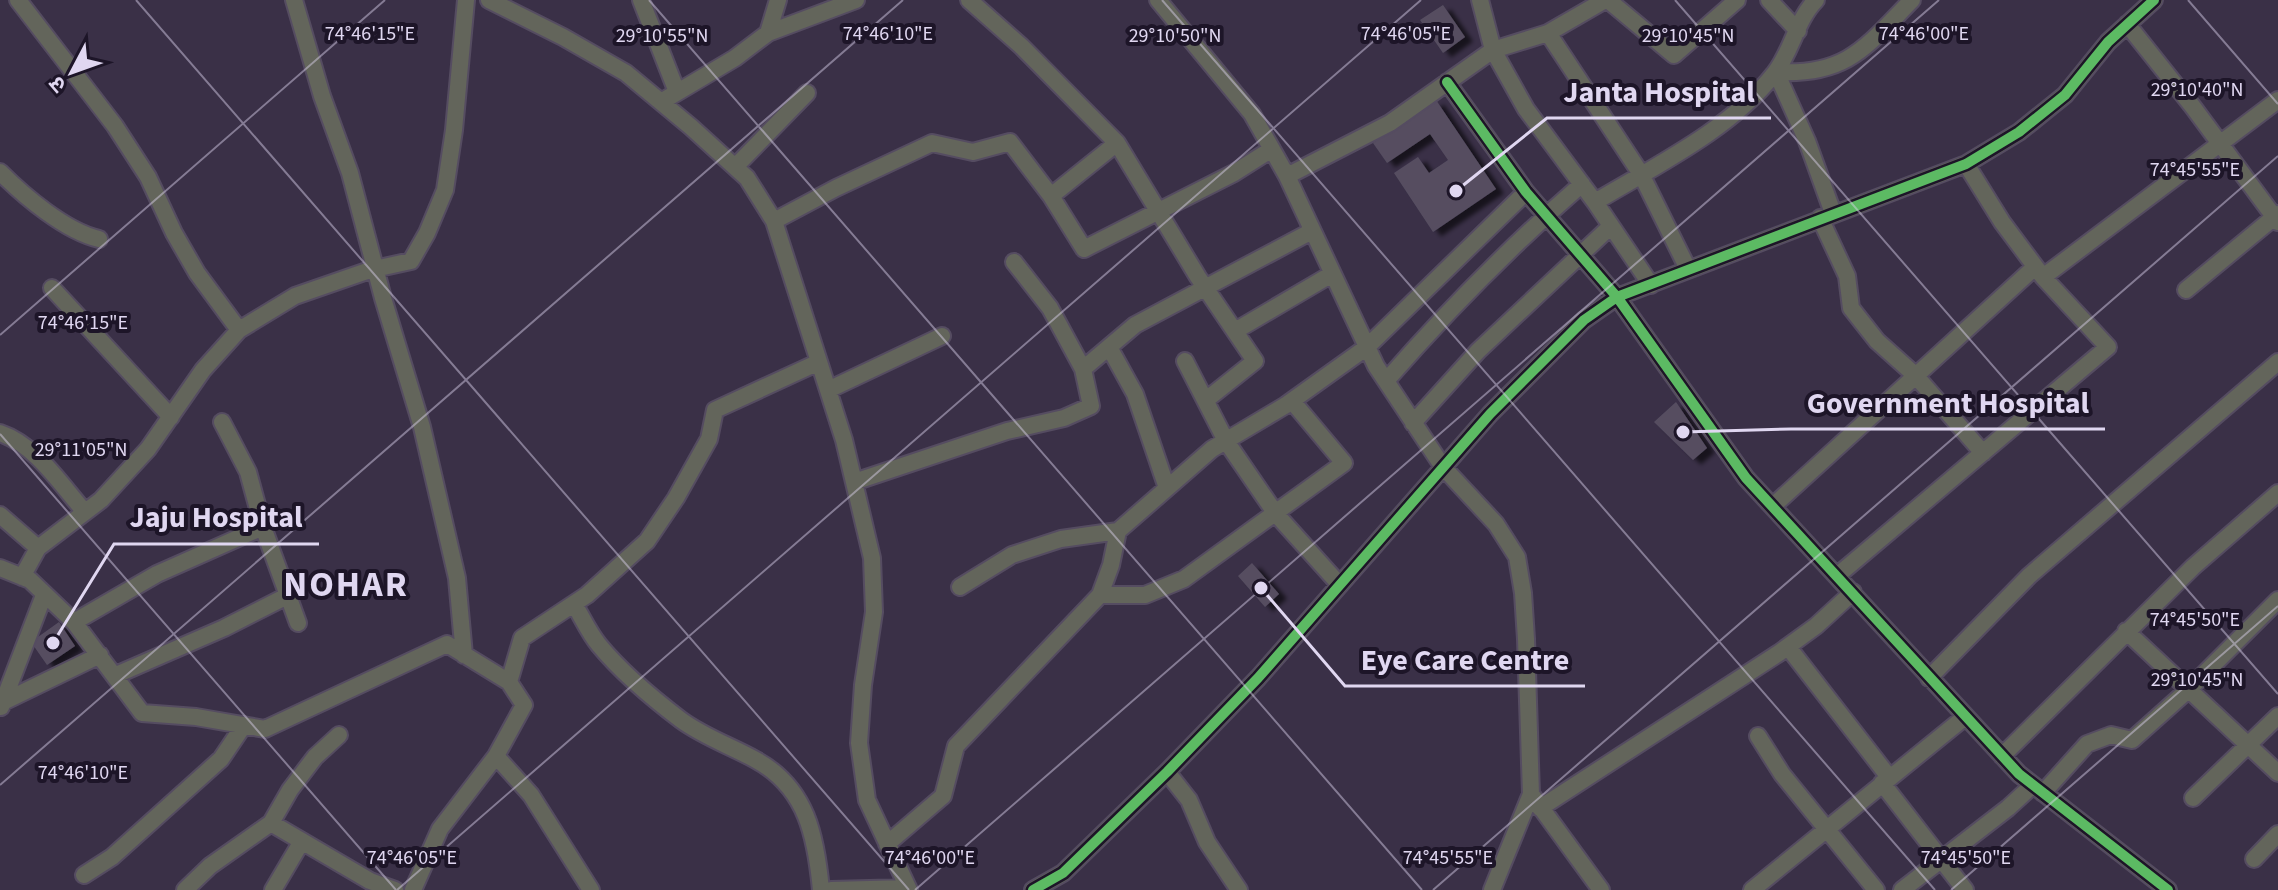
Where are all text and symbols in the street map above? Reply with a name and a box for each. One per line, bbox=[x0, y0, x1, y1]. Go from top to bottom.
text: 74°46'15"E bbox=[325, 20, 415, 48]
text: 74°46'10"E bbox=[843, 20, 933, 48]
text: 74°46'05"E bbox=[1361, 20, 1451, 48]
text: 74°46'00"E bbox=[1879, 20, 1969, 48]
text: 29°10'55"N bbox=[616, 22, 708, 50]
text: 29°10'50"N bbox=[1129, 22, 1221, 50]
text: 29°10'45"N bbox=[1642, 22, 1734, 50]
north arrow bbox=[32, 32, 112, 112]
callout: Janta Hospital bbox=[1547, 64, 1771, 118]
text: उ bbox=[41, 68, 74, 100]
text: Janta Hospital bbox=[1563, 71, 1755, 114]
text: 29°10'40"N bbox=[2151, 76, 2243, 104]
text: 74°45'55"E bbox=[2150, 156, 2240, 184]
text: 74°46'15"E bbox=[38, 309, 128, 337]
callout: Government Hospital bbox=[1791, 375, 2105, 429]
text: Government Hospital bbox=[1807, 382, 2090, 425]
text: 29°11'05"N bbox=[35, 436, 127, 464]
callout: Jaju Hospital bbox=[114, 490, 319, 544]
text: Jaju Hospital bbox=[129, 496, 303, 539]
district label: NOHAR bbox=[283, 559, 409, 610]
text: 74°45'50"E bbox=[2150, 606, 2240, 634]
callout: Eye Care Centre bbox=[1345, 632, 1585, 686]
text: Eye Care Centre bbox=[1361, 639, 1569, 682]
text: 29°10'45"N bbox=[2151, 666, 2243, 694]
text: 74°46'10"E bbox=[38, 759, 128, 787]
text: 74°46'05"E bbox=[367, 844, 457, 872]
text: 74°46'00"E bbox=[885, 844, 975, 872]
text: 74°45'55"E bbox=[1403, 844, 1493, 872]
text: 74°45'50"E bbox=[1921, 844, 2011, 872]

